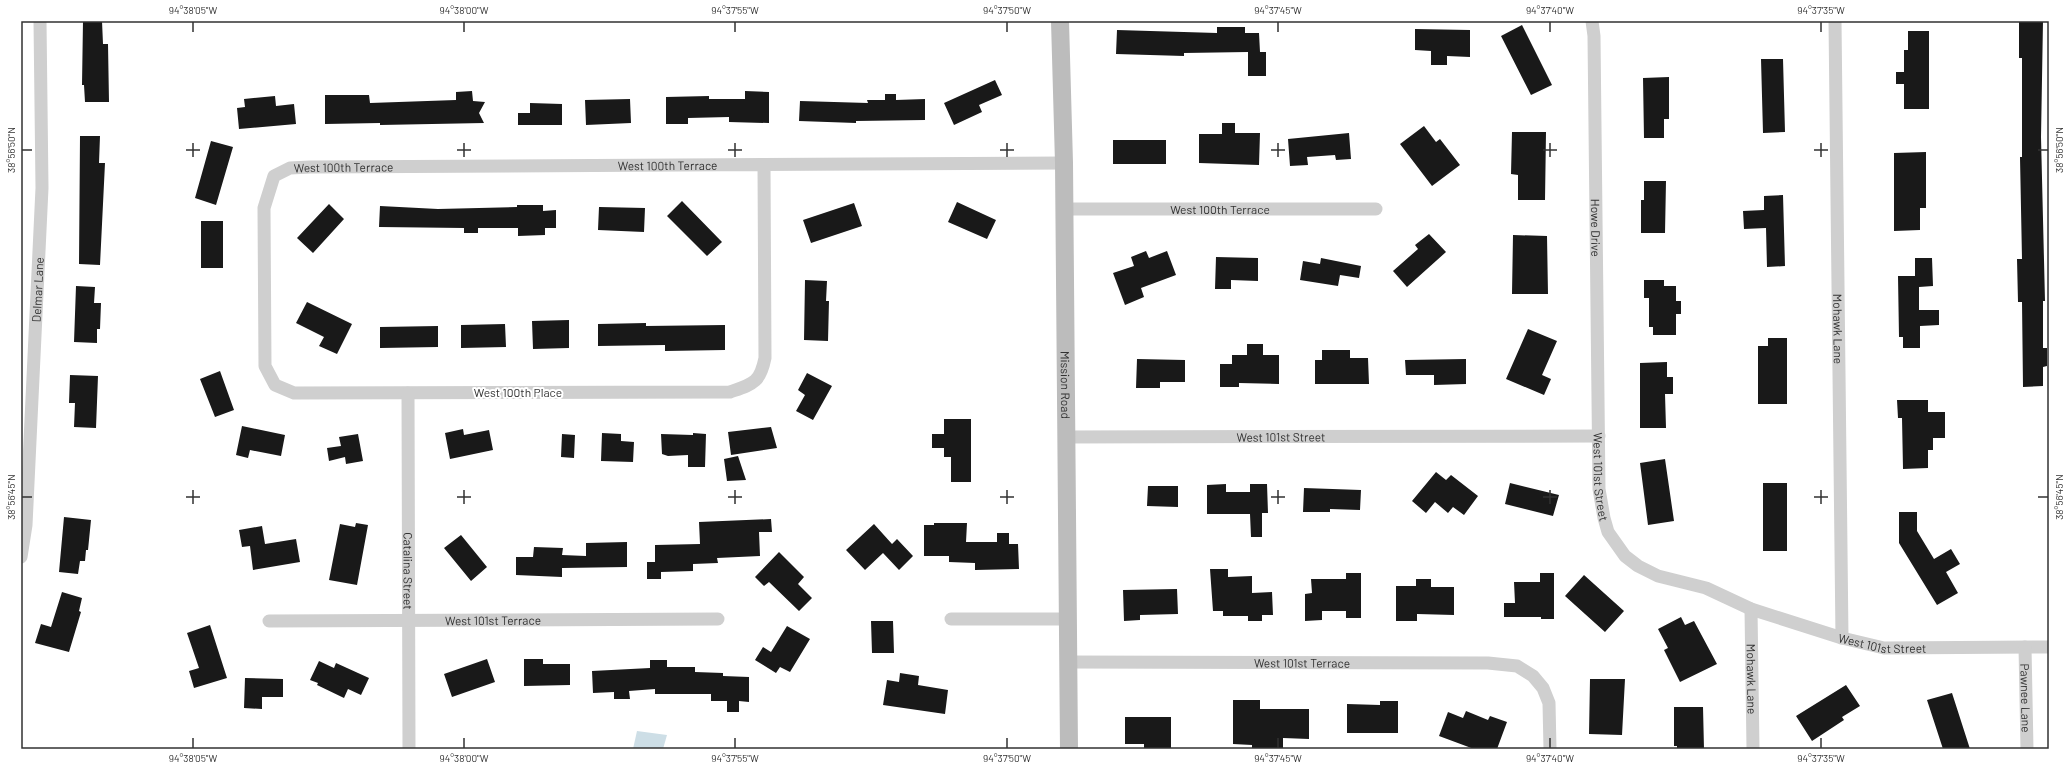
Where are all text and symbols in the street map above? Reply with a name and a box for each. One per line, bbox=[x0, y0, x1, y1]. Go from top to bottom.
text: 94°38'05"W bbox=[169, 4, 217, 16]
text: 94°38'00"W bbox=[440, 4, 489, 16]
text: 94°37'55"W bbox=[711, 4, 759, 16]
text: 94°37'50"W bbox=[983, 4, 1031, 16]
text: 94°37'45"W bbox=[1254, 4, 1302, 16]
text: 94°37'40"W bbox=[1526, 4, 1574, 16]
text: 94°37'35"W bbox=[1797, 4, 1845, 16]
text: 38°56'50"N bbox=[5, 127, 17, 173]
text: 38°56'50"N bbox=[2053, 127, 2065, 173]
street label: West 100th Terrace bbox=[618, 158, 718, 172]
street label: West 100th Terrace bbox=[293, 160, 394, 175]
street label: Howe Drive bbox=[1589, 199, 1603, 257]
street label: West 100th Terrace bbox=[1170, 202, 1270, 216]
street label: Delmar Lane bbox=[29, 257, 46, 323]
street label: Mohawk Lane bbox=[1831, 294, 1846, 364]
street label: Mission Road bbox=[1059, 351, 1073, 419]
street label: West 100th Place bbox=[474, 385, 562, 399]
street label: West 101st Street bbox=[1236, 430, 1326, 444]
street label: West 101st Street bbox=[1591, 432, 1612, 523]
text: 38°56'45"N bbox=[5, 474, 17, 520]
text: 38°56'45"N bbox=[2053, 474, 2065, 520]
street label: Catalina Street bbox=[401, 532, 416, 610]
street label: West 101st Terrace bbox=[445, 613, 541, 627]
street label: West 101st Street bbox=[1837, 630, 1926, 656]
street label: Mohawk Lane bbox=[1744, 644, 1760, 714]
street label: West 101st Terrace bbox=[1254, 655, 1350, 670]
street label: Pawnee Lane bbox=[2018, 663, 2034, 733]
text: 94°38'05"W bbox=[169, 752, 217, 764]
text: 94°38'00"W bbox=[440, 752, 489, 764]
text: 94°37'55"W bbox=[711, 752, 759, 764]
text: 94°37'50"W bbox=[983, 752, 1031, 764]
text: 94°37'45"W bbox=[1254, 752, 1302, 764]
text: 94°37'40"W bbox=[1526, 752, 1574, 764]
text: 94°37'35"W bbox=[1797, 752, 1845, 764]

